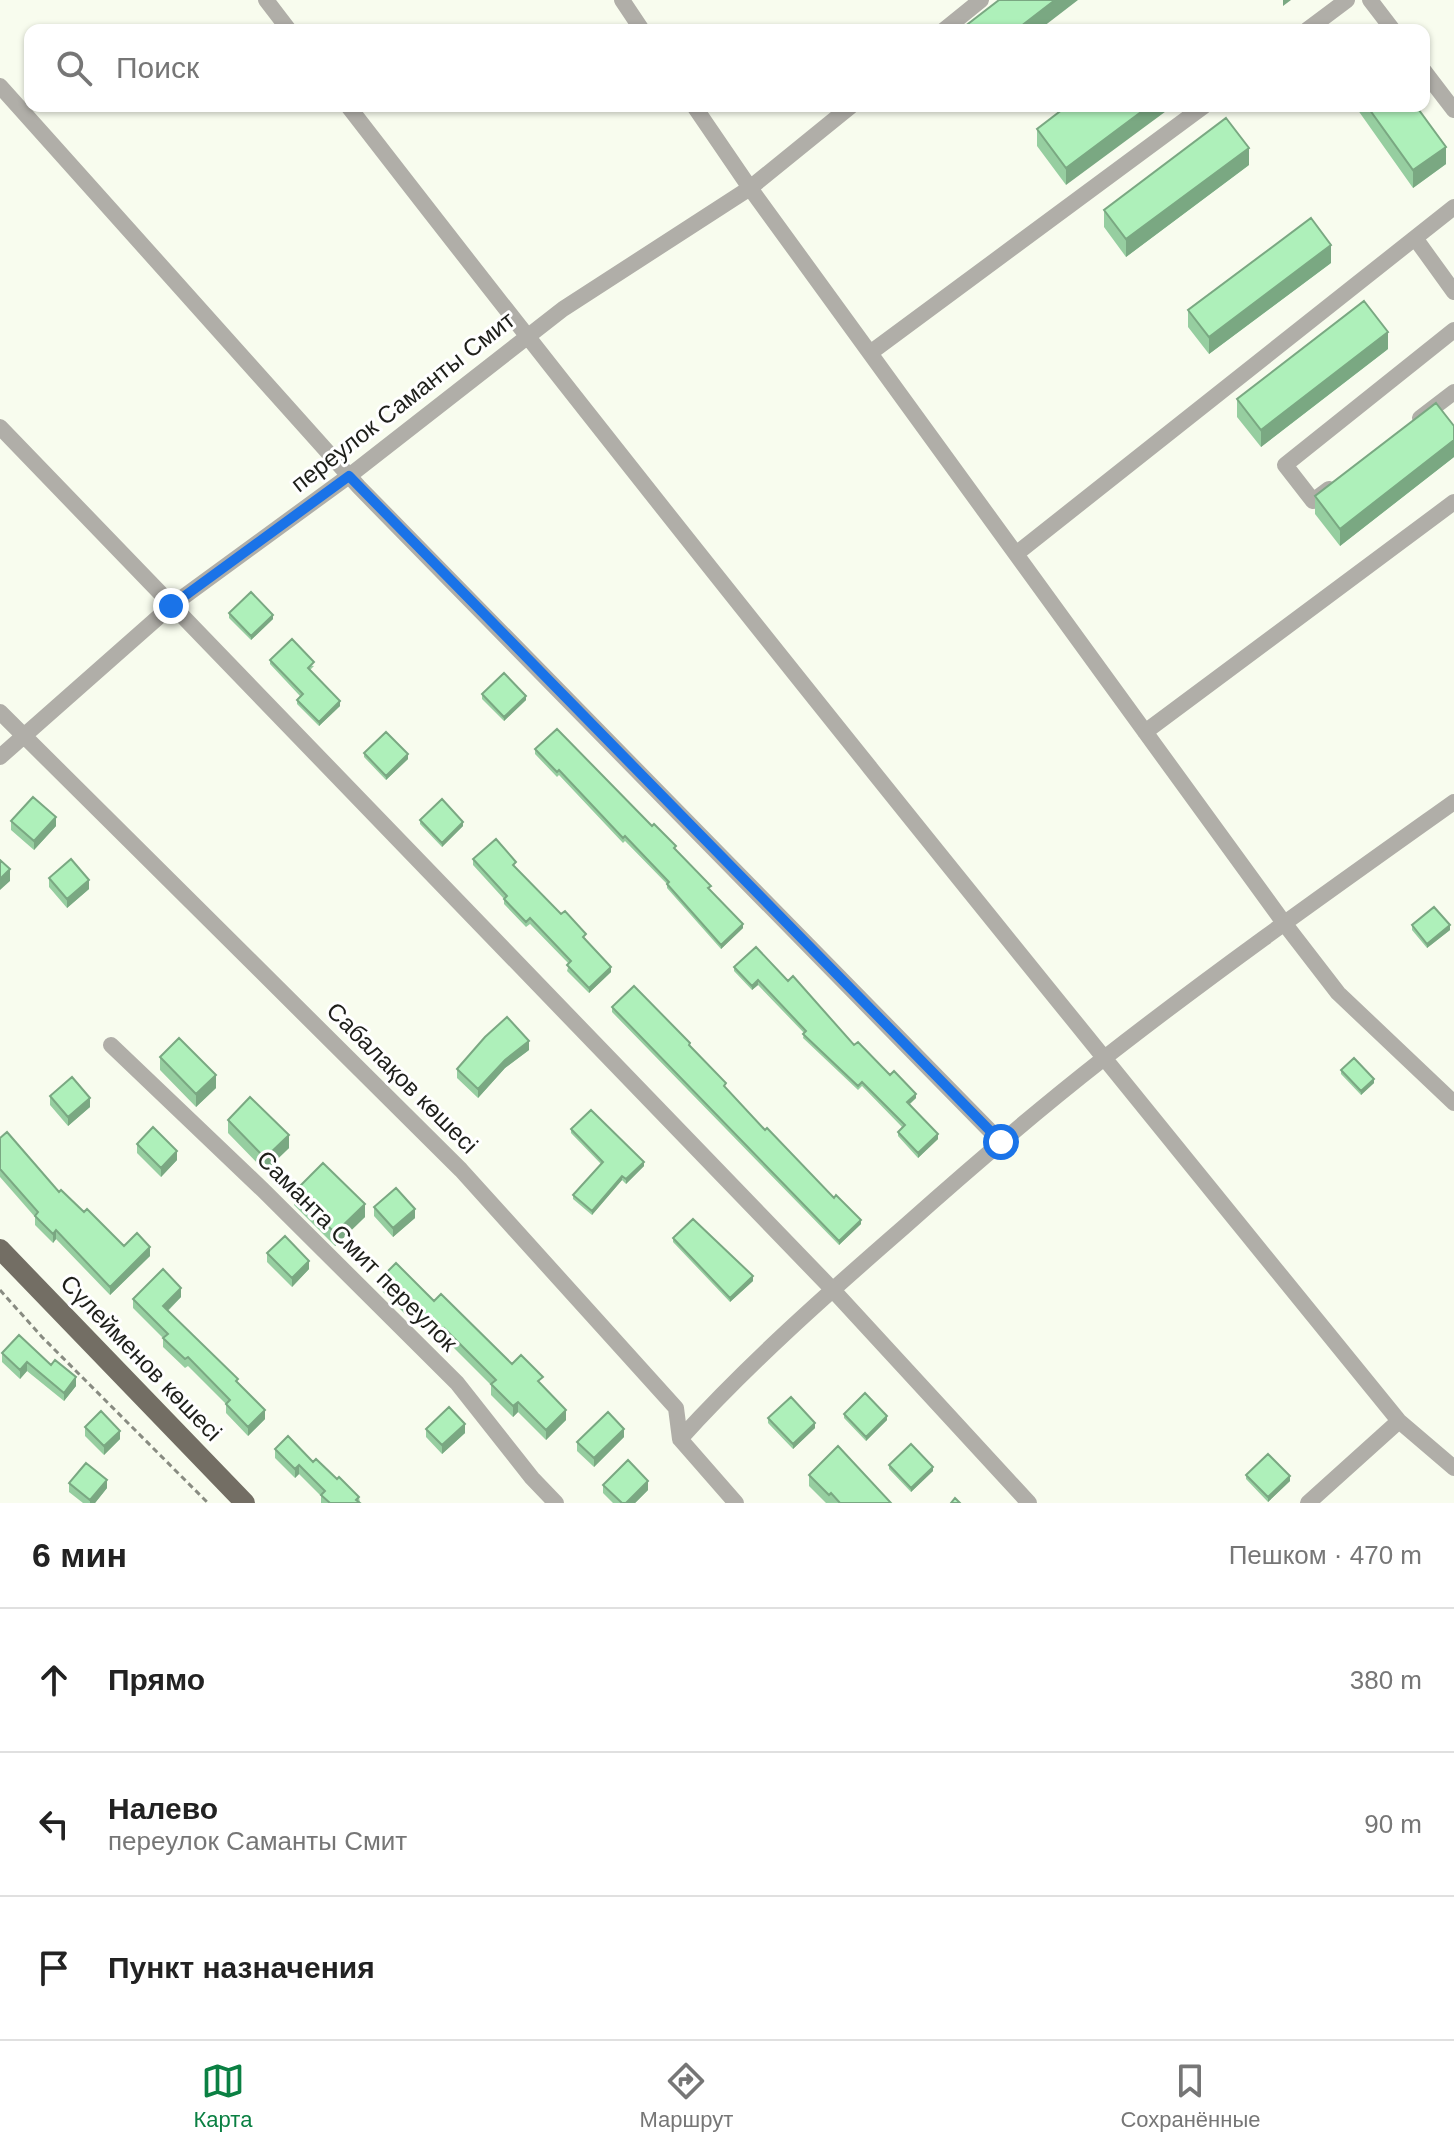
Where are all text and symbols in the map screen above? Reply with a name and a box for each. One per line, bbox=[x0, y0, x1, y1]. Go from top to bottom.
search box bbox=[24, 24, 1430, 112]
icon: search bbox=[52, 46, 96, 90]
text: Поиск bbox=[116, 51, 199, 84]
street label: переулок Саманты Смит bbox=[286, 306, 520, 497]
route end bbox=[153, 588, 189, 624]
street label: Сабалақов көшесі bbox=[321, 997, 483, 1159]
route start bbox=[983, 1124, 1019, 1160]
street label: Саманта Смит переулок bbox=[252, 1145, 463, 1357]
street label: Сүлейменов көшесі bbox=[55, 1269, 227, 1446]
text: 6 мин bbox=[32, 1536, 127, 1574]
text: Пешком · 470 m bbox=[1229, 1540, 1422, 1570]
icon: ahead bbox=[32, 1658, 76, 1702]
text: Прямо bbox=[108, 1663, 205, 1696]
text: 380 m bbox=[1350, 1665, 1422, 1695]
text: Налево bbox=[108, 1792, 218, 1825]
icon: left bbox=[32, 1802, 76, 1846]
text: 90 m bbox=[1364, 1809, 1422, 1839]
text: переулок Саманты Смит bbox=[108, 1826, 407, 1856]
icon: arrive bbox=[32, 1946, 76, 1990]
text: Пункт назначения bbox=[108, 1951, 375, 1984]
tab: Карта bbox=[194, 2059, 252, 2133]
tab: Маршрут bbox=[640, 2059, 733, 2133]
tab: Сохранённые bbox=[1120, 2059, 1260, 2133]

